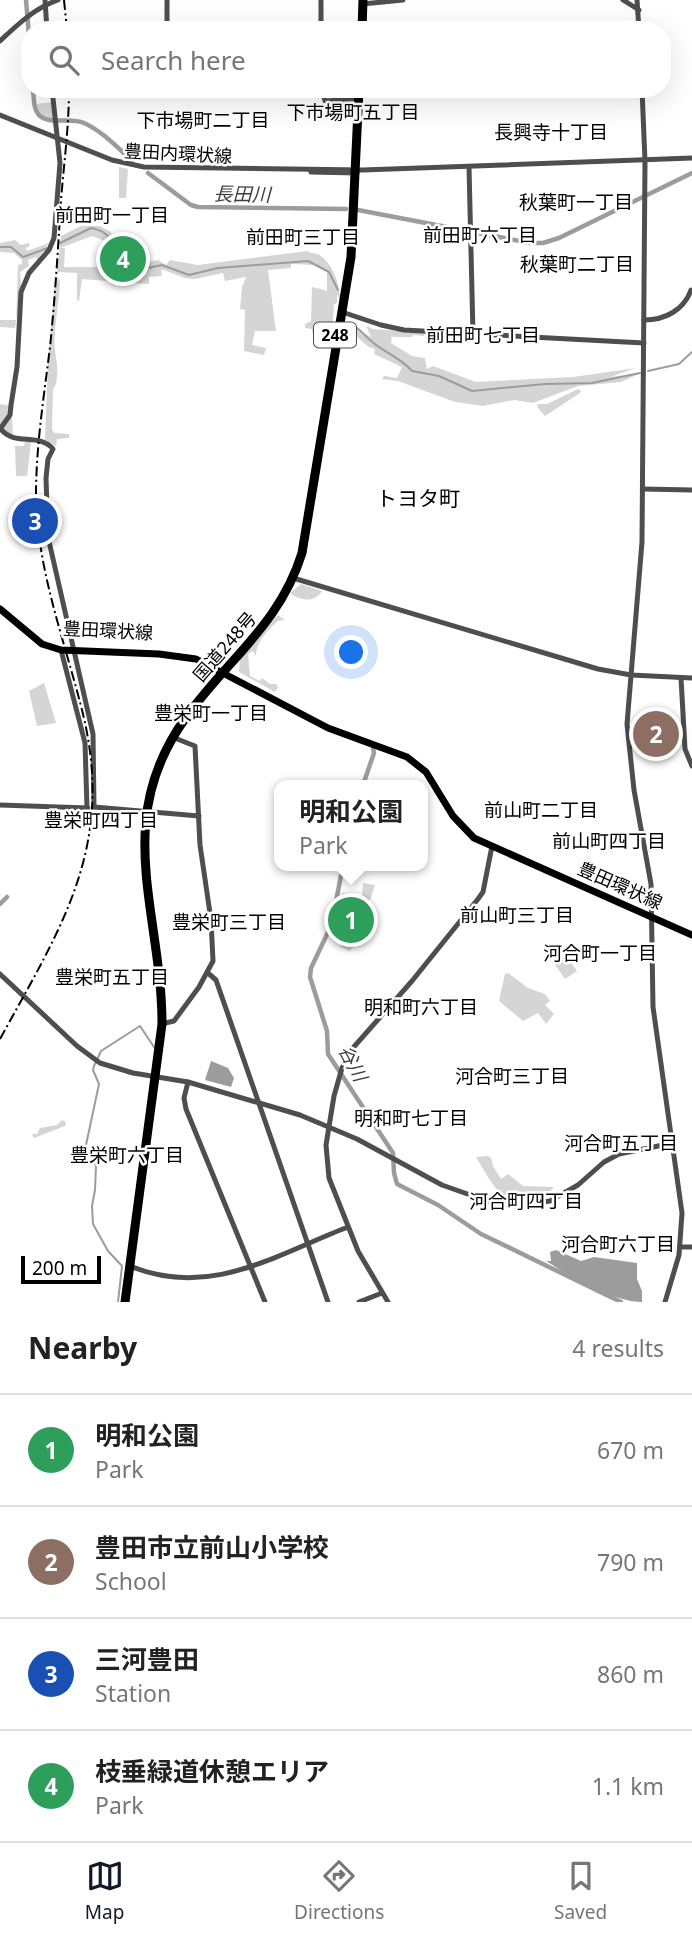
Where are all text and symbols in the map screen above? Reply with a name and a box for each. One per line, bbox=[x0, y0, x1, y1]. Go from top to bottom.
search box bbox=[21, 21, 671, 98]
icon: search bbox=[45, 41, 83, 79]
text: Search here bbox=[101, 42, 246, 78]
district label: 下市場町五丁目 bbox=[286, 99, 420, 125]
district label: 下市場町二丁目 bbox=[136, 107, 270, 133]
district label: 長興寺十丁目 bbox=[494, 119, 608, 145]
street label: 豊田内環状線 bbox=[123, 138, 233, 168]
water label: 長田川 bbox=[213, 181, 273, 208]
district label: 秋葉町一丁目 bbox=[519, 189, 633, 215]
district label: 前田町一丁目 bbox=[55, 202, 169, 228]
district label: 前田町六丁目 bbox=[423, 222, 537, 248]
district label: 前田町三丁目 bbox=[246, 224, 360, 250]
pin: 4 bbox=[100, 233, 146, 285]
district label: 秋葉町二丁目 bbox=[520, 251, 634, 277]
road number: 248 bbox=[314, 322, 356, 348]
district label: 前田町七丁目 bbox=[426, 322, 540, 348]
district label: トヨタ町 bbox=[376, 484, 460, 512]
pin: 3 bbox=[12, 495, 58, 547]
street label: 国道248号 bbox=[187, 606, 261, 686]
street label: 豊田環状線 bbox=[62, 616, 154, 644]
your location bbox=[334, 635, 368, 669]
district label: 豊栄町一丁目 bbox=[154, 700, 268, 726]
pin: 2 bbox=[633, 708, 679, 760]
popup bbox=[274, 780, 428, 871]
text: 明和公園 bbox=[299, 793, 403, 829]
district label: 前山町二丁目 bbox=[484, 797, 598, 823]
district label: 豊栄町四丁目 bbox=[44, 807, 158, 833]
district label: 前山町四丁目 bbox=[552, 828, 666, 854]
text: Park bbox=[299, 829, 348, 861]
street label: 豊田環状線 bbox=[574, 856, 666, 914]
pin: 1 bbox=[328, 894, 374, 946]
district label: 前山町三丁目 bbox=[460, 902, 574, 928]
district label: 豊栄町三丁目 bbox=[172, 909, 286, 935]
district label: 河合町一丁目 bbox=[543, 940, 657, 966]
district label: 豊栄町五丁目 bbox=[55, 964, 169, 990]
district label: 明和町六丁目 bbox=[364, 994, 478, 1020]
water label: 谷川 bbox=[333, 1040, 374, 1088]
district label: 河合町三丁目 bbox=[455, 1063, 569, 1089]
district label: 明和町七丁目 bbox=[354, 1105, 468, 1131]
district label: 河合町五丁目 bbox=[564, 1130, 678, 1156]
district label: 豊栄町六丁目 bbox=[70, 1142, 184, 1168]
district label: 河合町四丁目 bbox=[469, 1188, 583, 1214]
district label: 河合町六丁目 bbox=[561, 1231, 675, 1257]
scale bar bbox=[21, 1253, 102, 1285]
text: 200 m bbox=[32, 1255, 87, 1281]
text: Nearby bbox=[28, 1327, 137, 1368]
text: 4 results bbox=[572, 1332, 664, 1364]
text: 明和公園 bbox=[95, 1417, 199, 1453]
text: 1 bbox=[44, 1434, 58, 1466]
text: 670 m bbox=[597, 1434, 664, 1466]
text: Park bbox=[95, 1453, 144, 1485]
text: 豊田市立前山小学校 bbox=[95, 1529, 329, 1565]
text: 2 bbox=[44, 1546, 58, 1578]
text: 790 m bbox=[597, 1546, 664, 1578]
text: School bbox=[95, 1565, 167, 1597]
text: 三河豊田 bbox=[95, 1641, 199, 1677]
text: 3 bbox=[44, 1658, 58, 1690]
text: 860 m bbox=[597, 1658, 664, 1690]
text: Station bbox=[95, 1677, 171, 1709]
text: 枝垂緑道休憩エリア bbox=[95, 1753, 329, 1789]
text: 4 bbox=[44, 1770, 58, 1802]
text: 1.1 km bbox=[592, 1770, 664, 1802]
text: Park bbox=[95, 1789, 144, 1821]
tab: Map bbox=[85, 1857, 124, 1925]
tab: Directions bbox=[294, 1857, 384, 1925]
tab: Saved bbox=[554, 1857, 607, 1925]

